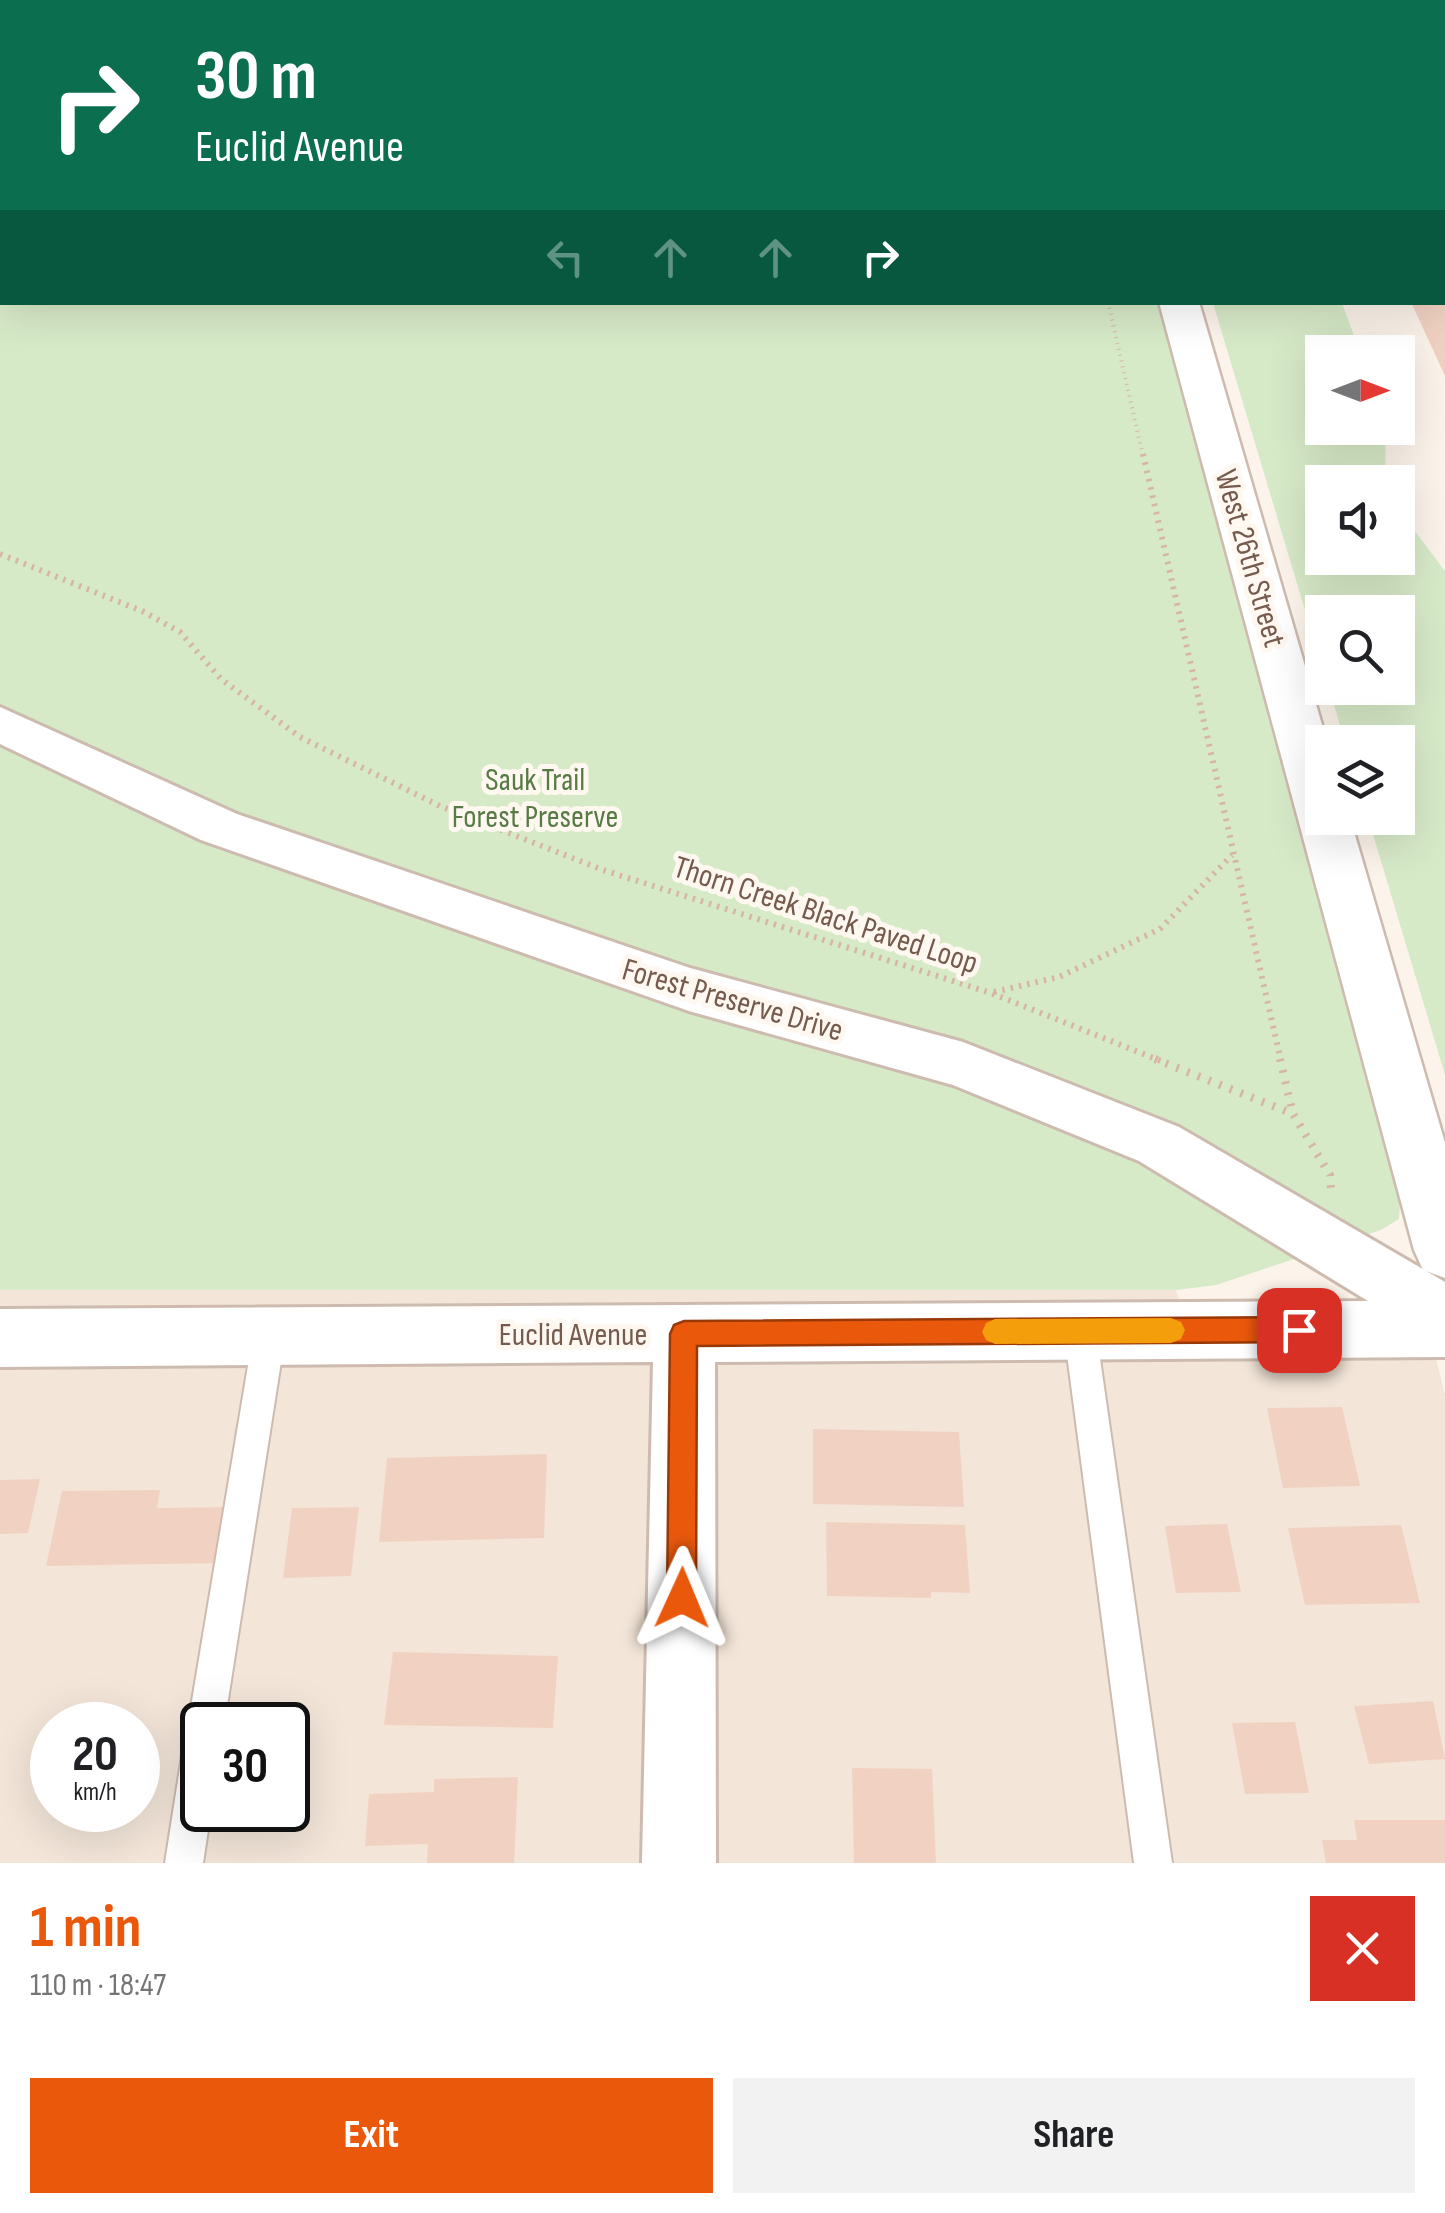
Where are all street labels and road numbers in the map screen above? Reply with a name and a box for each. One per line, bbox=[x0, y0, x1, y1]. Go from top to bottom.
street label: West 26th Street bbox=[1206, 465, 1293, 652]
street label: Thorn Creek Black Paved Loop bbox=[669, 848, 982, 983]
street label: Forest Preserve Drive bbox=[618, 950, 847, 1051]
street label: Euclid Avenue bbox=[499, 1316, 647, 1355]

